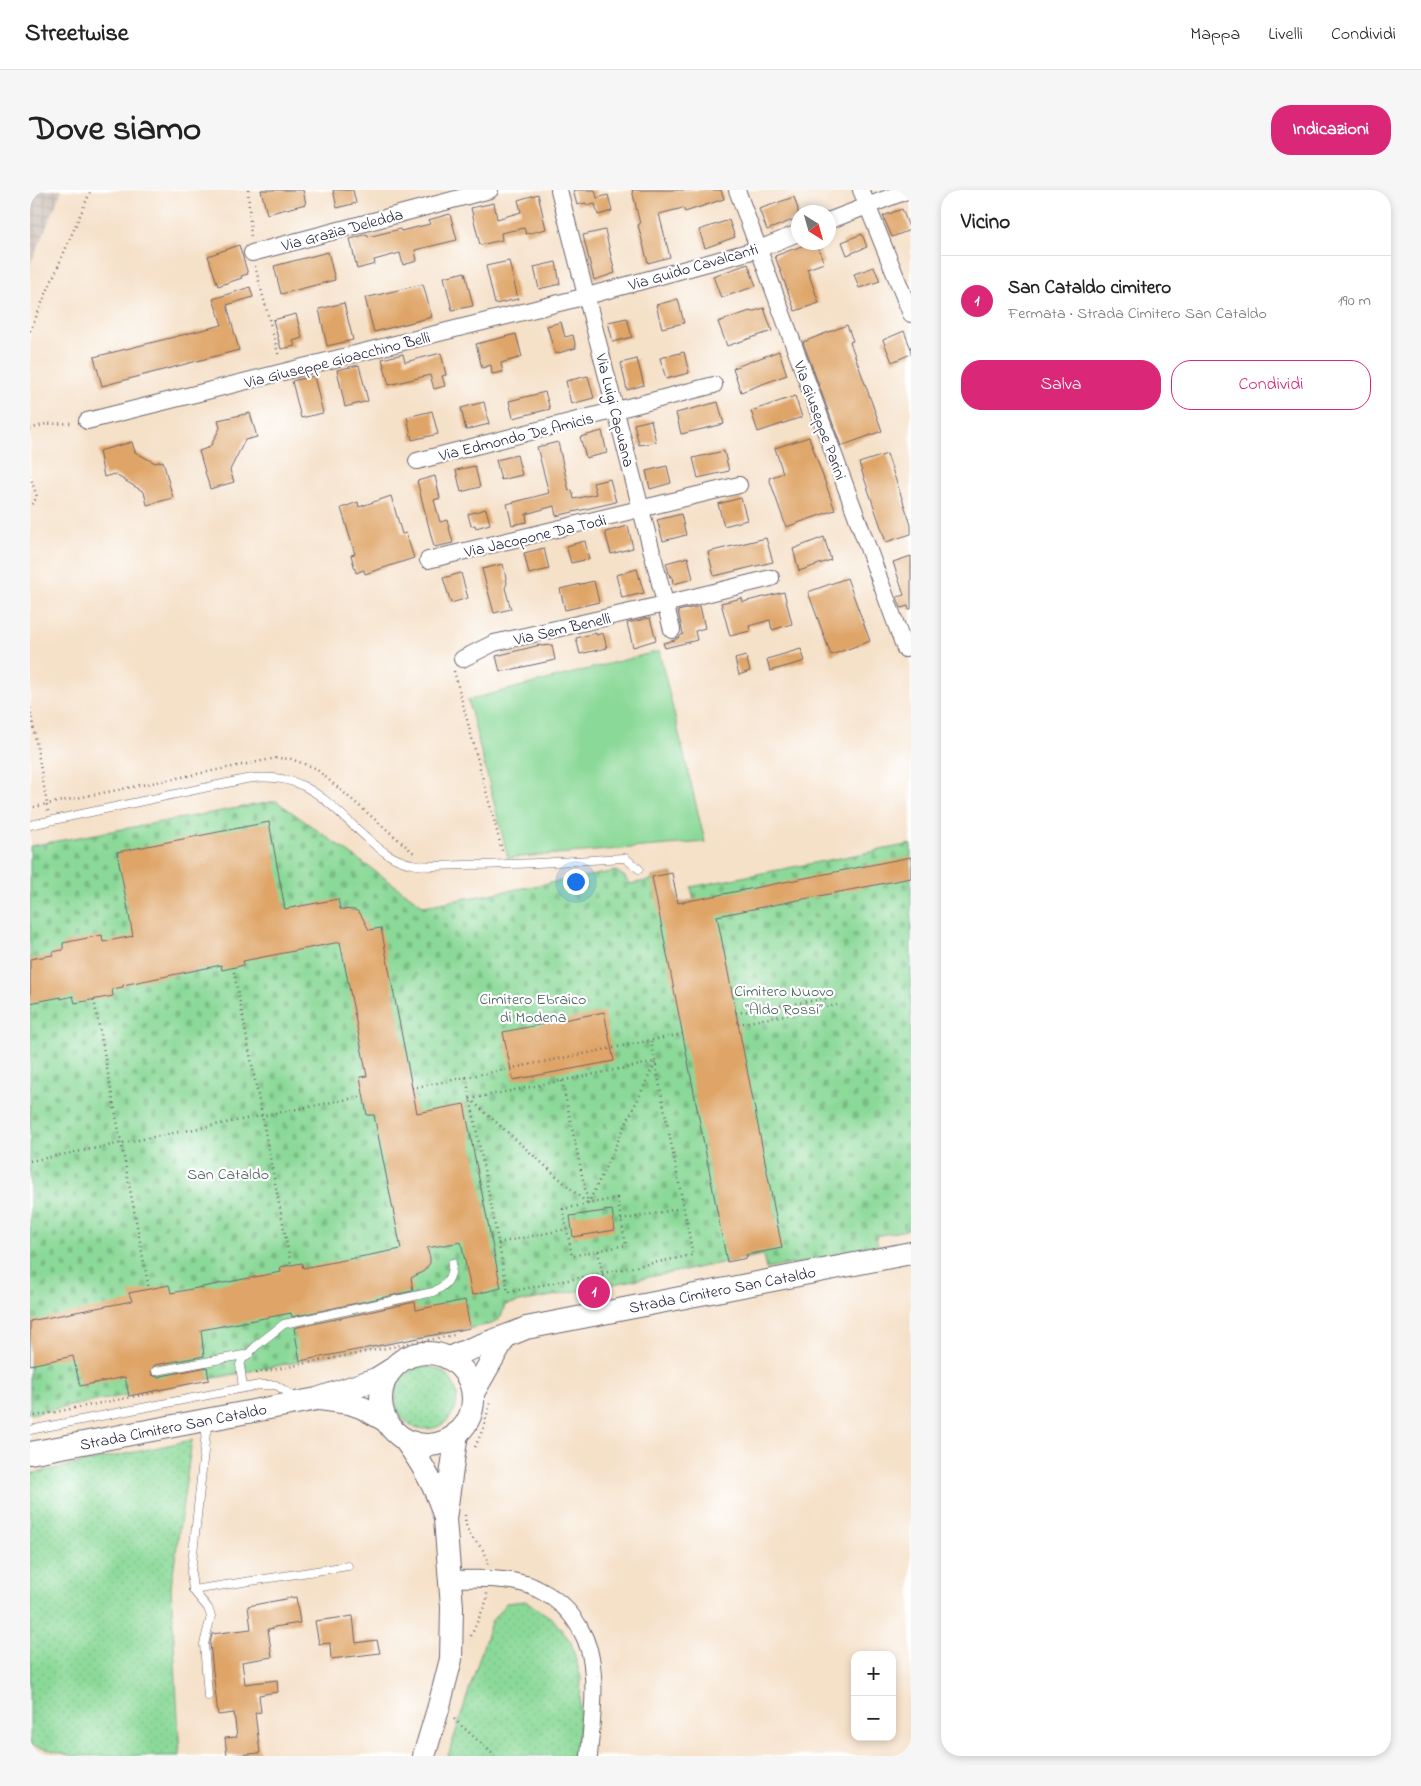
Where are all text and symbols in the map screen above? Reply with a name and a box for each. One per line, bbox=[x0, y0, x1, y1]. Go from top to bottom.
text: Streetwise bbox=[25, 17, 129, 52]
text: Mappa bbox=[1190, 22, 1240, 48]
text: Livelli bbox=[1268, 22, 1303, 48]
text: Condividi bbox=[1331, 22, 1396, 48]
text: Dove siamo bbox=[30, 105, 201, 156]
button: Indicazioni bbox=[1271, 105, 1391, 155]
street label: Via Grazia Deledda bbox=[278, 203, 406, 259]
north arrow bbox=[791, 205, 836, 250]
text: Vicino bbox=[961, 208, 1010, 238]
street label: Via Guido Cavalcanti bbox=[625, 238, 761, 298]
text: San Cataldo cimitero bbox=[1008, 275, 1171, 302]
text: 1 bbox=[974, 289, 980, 313]
text: 190 m bbox=[1338, 289, 1371, 313]
text: Fermata · Strada Cimitero San Cataldo bbox=[1008, 302, 1267, 326]
street label: Via Giuseppe Gioacchino Belli bbox=[241, 326, 433, 396]
street label: Via Luigi Capuana bbox=[588, 350, 640, 470]
street label: Via Giuseppe Parini bbox=[786, 357, 852, 484]
button: Salva bbox=[961, 360, 1161, 410]
button: Condividi bbox=[1171, 360, 1371, 410]
street label: Via Edmondo De Amicis bbox=[436, 407, 596, 469]
street label: Via Jacopone Da Todi bbox=[461, 509, 609, 565]
street label: Via Sem Benelli bbox=[511, 607, 613, 653]
your location bbox=[563, 869, 589, 895]
park label: Cimitero Nuovo “Aldo Rossi” bbox=[734, 980, 834, 1022]
park label: Cimitero Ebraico di Modena bbox=[480, 988, 586, 1030]
park label: San Cataldo bbox=[187, 1163, 269, 1187]
street label: Strada Cimitero San Cataldo bbox=[627, 1261, 818, 1321]
pin: 1 bbox=[578, 1273, 610, 1311]
street label: Strada Cimitero San Cataldo bbox=[78, 1398, 269, 1458]
map controls bbox=[851, 1651, 896, 1741]
button: + bbox=[851, 1651, 896, 1696]
button: − bbox=[851, 1696, 896, 1741]

